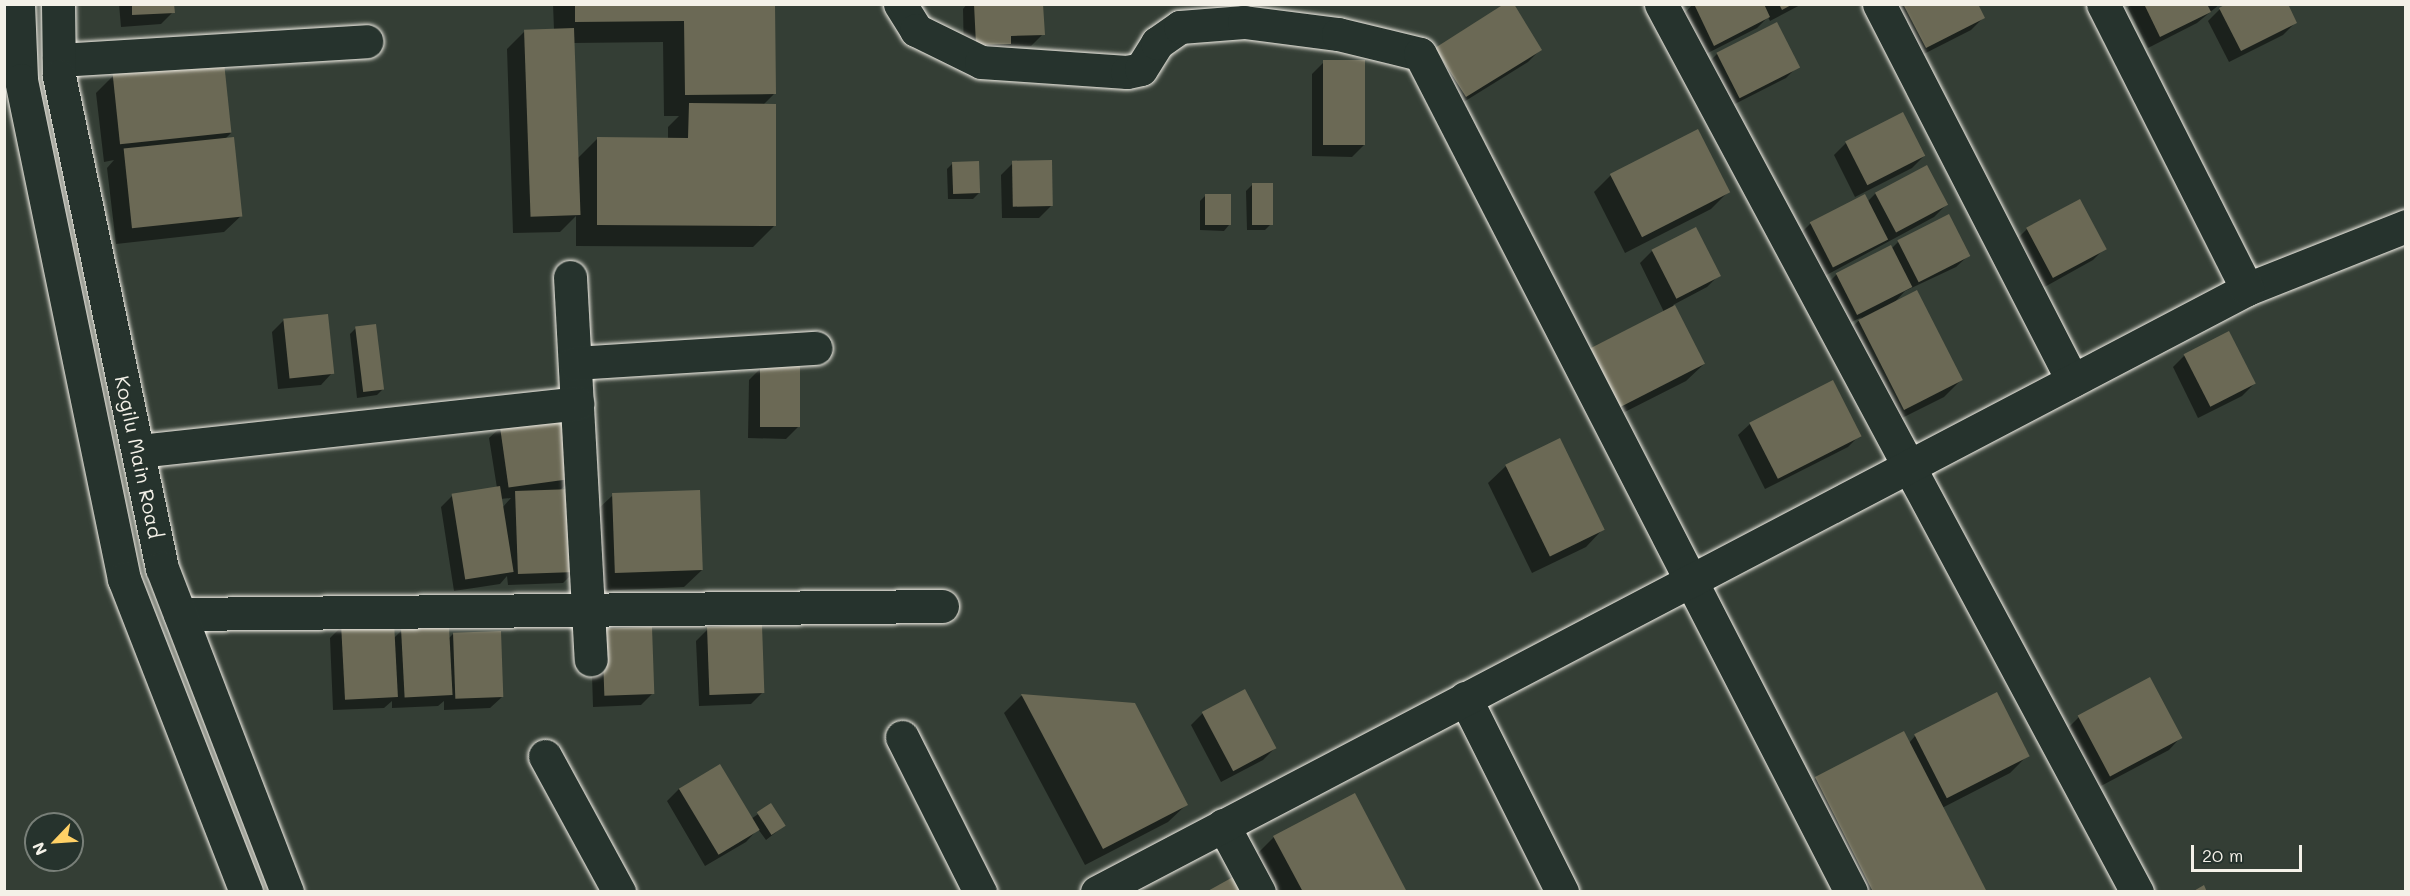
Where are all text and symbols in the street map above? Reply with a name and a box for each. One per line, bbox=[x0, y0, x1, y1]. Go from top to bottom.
street label: Kogilu Main Road bbox=[110, 373, 168, 541]
north arrow bbox=[24, 812, 84, 872]
scale bar bbox=[2194, 833, 2305, 871]
text: N bbox=[27, 839, 51, 859]
text: 20 m bbox=[2202, 843, 2243, 867]

